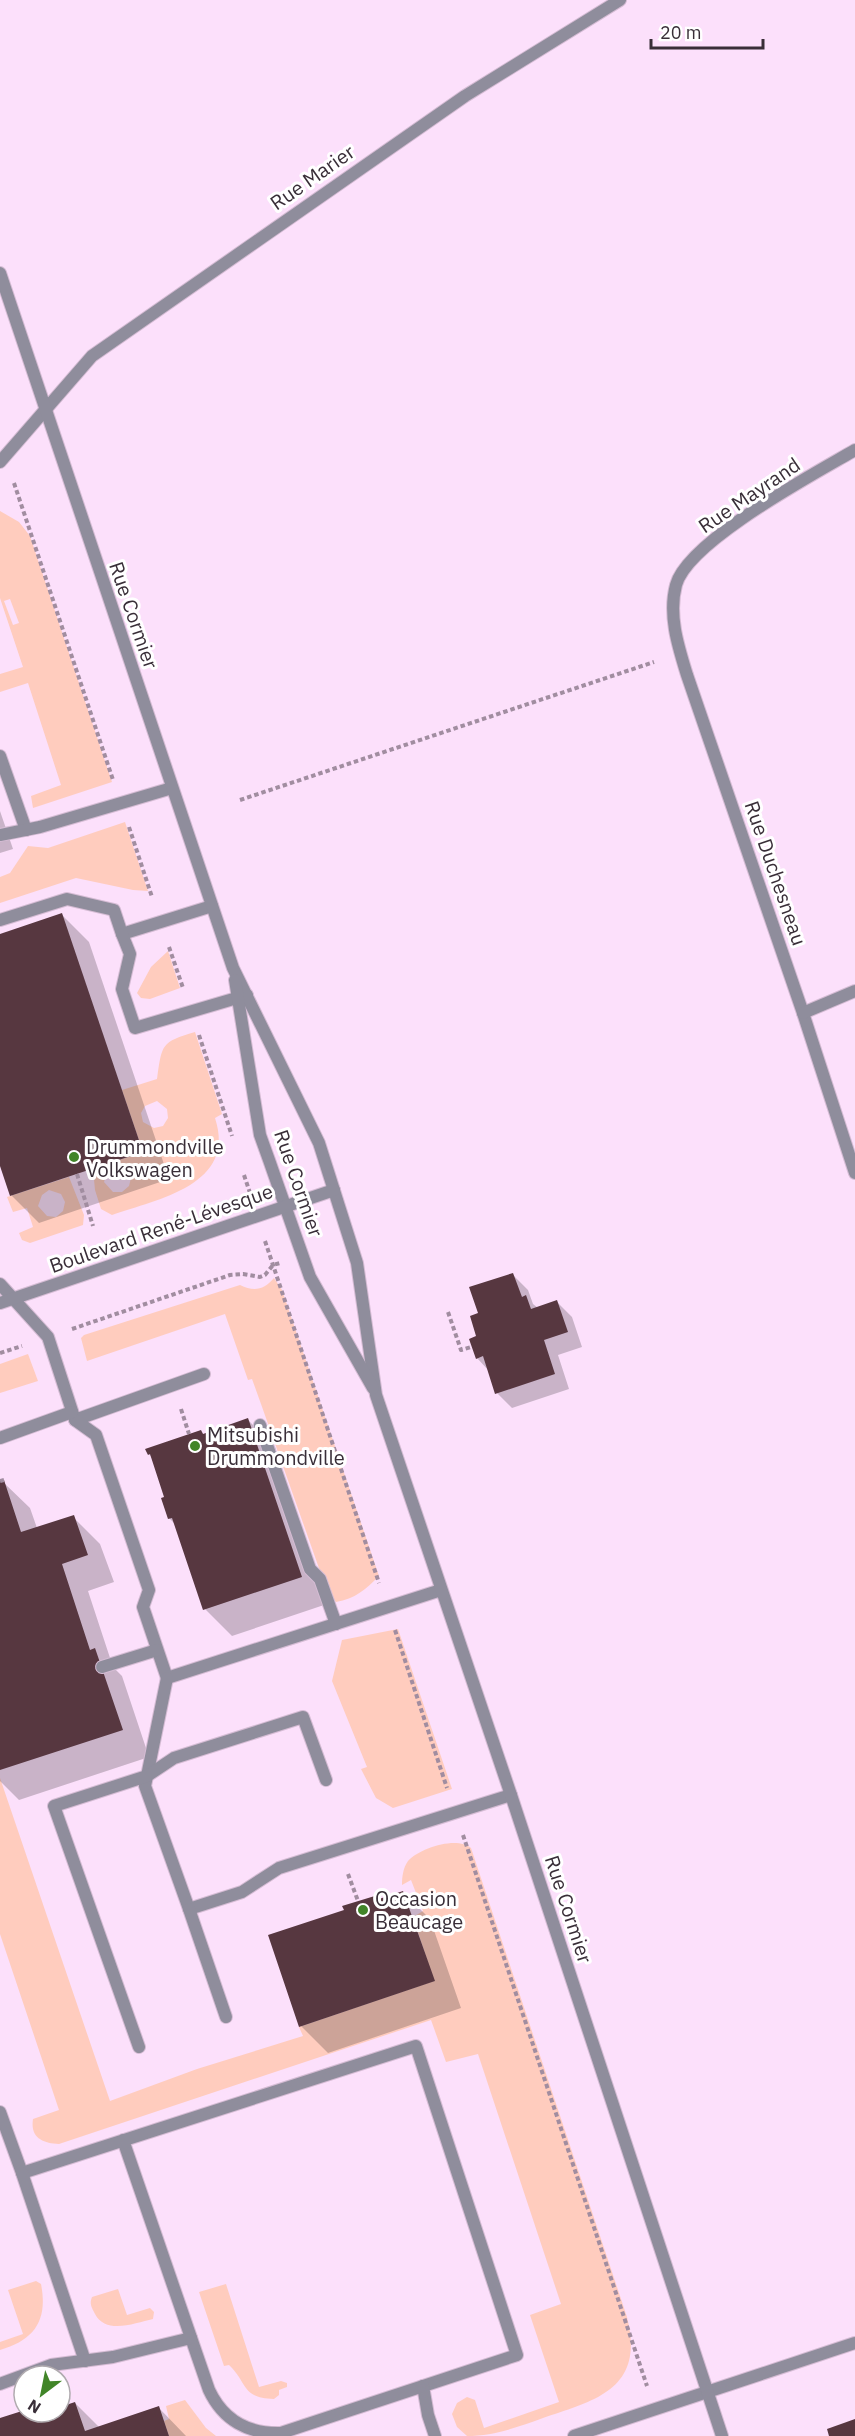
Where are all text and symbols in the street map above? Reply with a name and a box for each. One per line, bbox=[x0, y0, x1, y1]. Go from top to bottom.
scale bar bbox=[651, 12, 764, 50]
text: 20 m bbox=[660, 21, 702, 44]
street label: Rue Marier bbox=[264, 138, 360, 216]
street label: Rue Mayrand bbox=[693, 451, 805, 539]
street label: Rue Cormier bbox=[103, 558, 165, 672]
street label: Rue Duchesneau bbox=[739, 797, 813, 949]
street label: Rue Cormier bbox=[268, 1126, 330, 1240]
place label: Drummondville Volkswagen bbox=[86, 1133, 224, 1183]
marker: Drummondville Volkswagen bbox=[67, 1150, 81, 1164]
street label: Boulevard René-Lévesque bbox=[46, 1177, 276, 1279]
place label: Mitsubishi Drummondville bbox=[207, 1421, 345, 1471]
marker: Mitsubishi Drummondville bbox=[188, 1439, 202, 1453]
street label: Rue Cormier bbox=[539, 1852, 599, 1966]
place label: Occasion Beaucage bbox=[375, 1885, 463, 1935]
marker: Occasion Beaucage bbox=[356, 1903, 370, 1917]
north arrow bbox=[12, 2364, 72, 2424]
text: N bbox=[24, 2395, 44, 2418]

